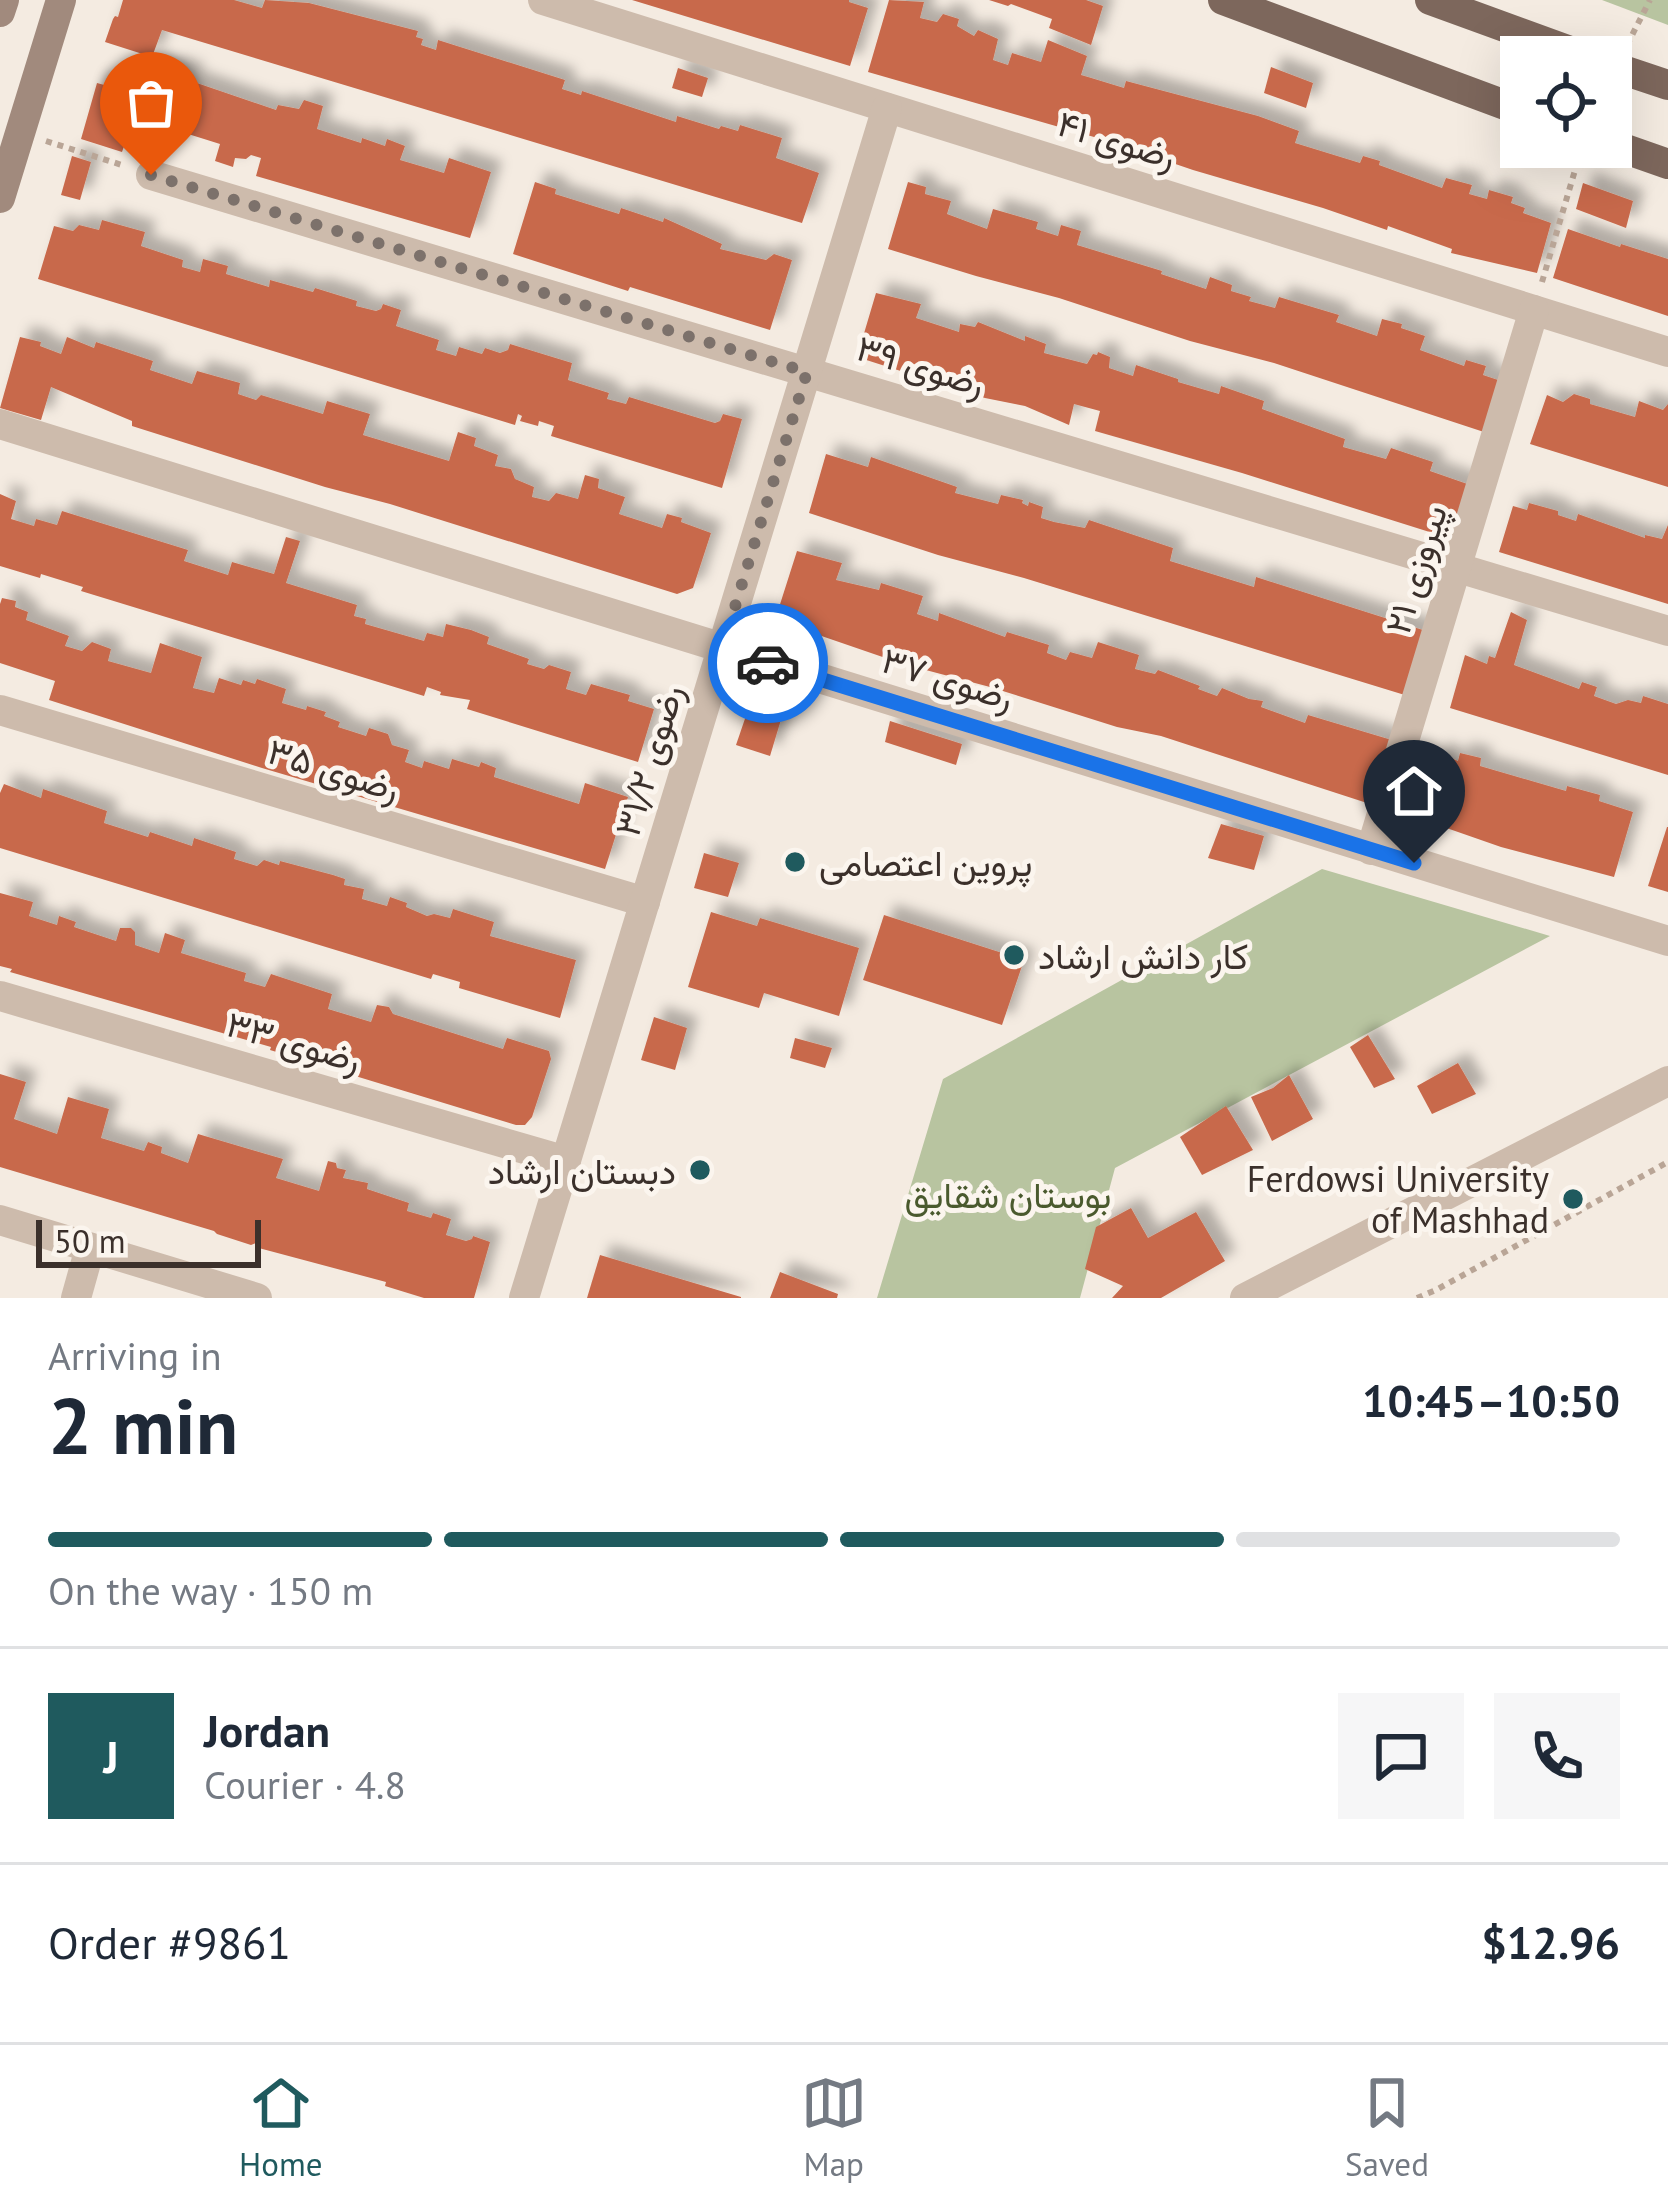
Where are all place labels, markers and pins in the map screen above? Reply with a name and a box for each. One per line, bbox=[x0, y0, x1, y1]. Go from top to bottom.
pin bbox=[100, 52, 202, 175]
pin bbox=[1363, 740, 1465, 863]
place label: پروین اعتصامی bbox=[819, 839, 1033, 888]
marker: پروین اعتصامی bbox=[782, 849, 808, 875]
place label: کار دانش ارشاد bbox=[1038, 932, 1248, 979]
marker: کار دانش ارشاد bbox=[1001, 942, 1027, 968]
place label: دبستان ارشاد bbox=[488, 1147, 676, 1194]
place label: Ferdowsi University of Mashhad bbox=[1247, 1155, 1549, 1243]
marker: دبستان ارشاد bbox=[687, 1157, 713, 1183]
marker: Ferdowsi University of Mashhad bbox=[1560, 1186, 1586, 1212]

